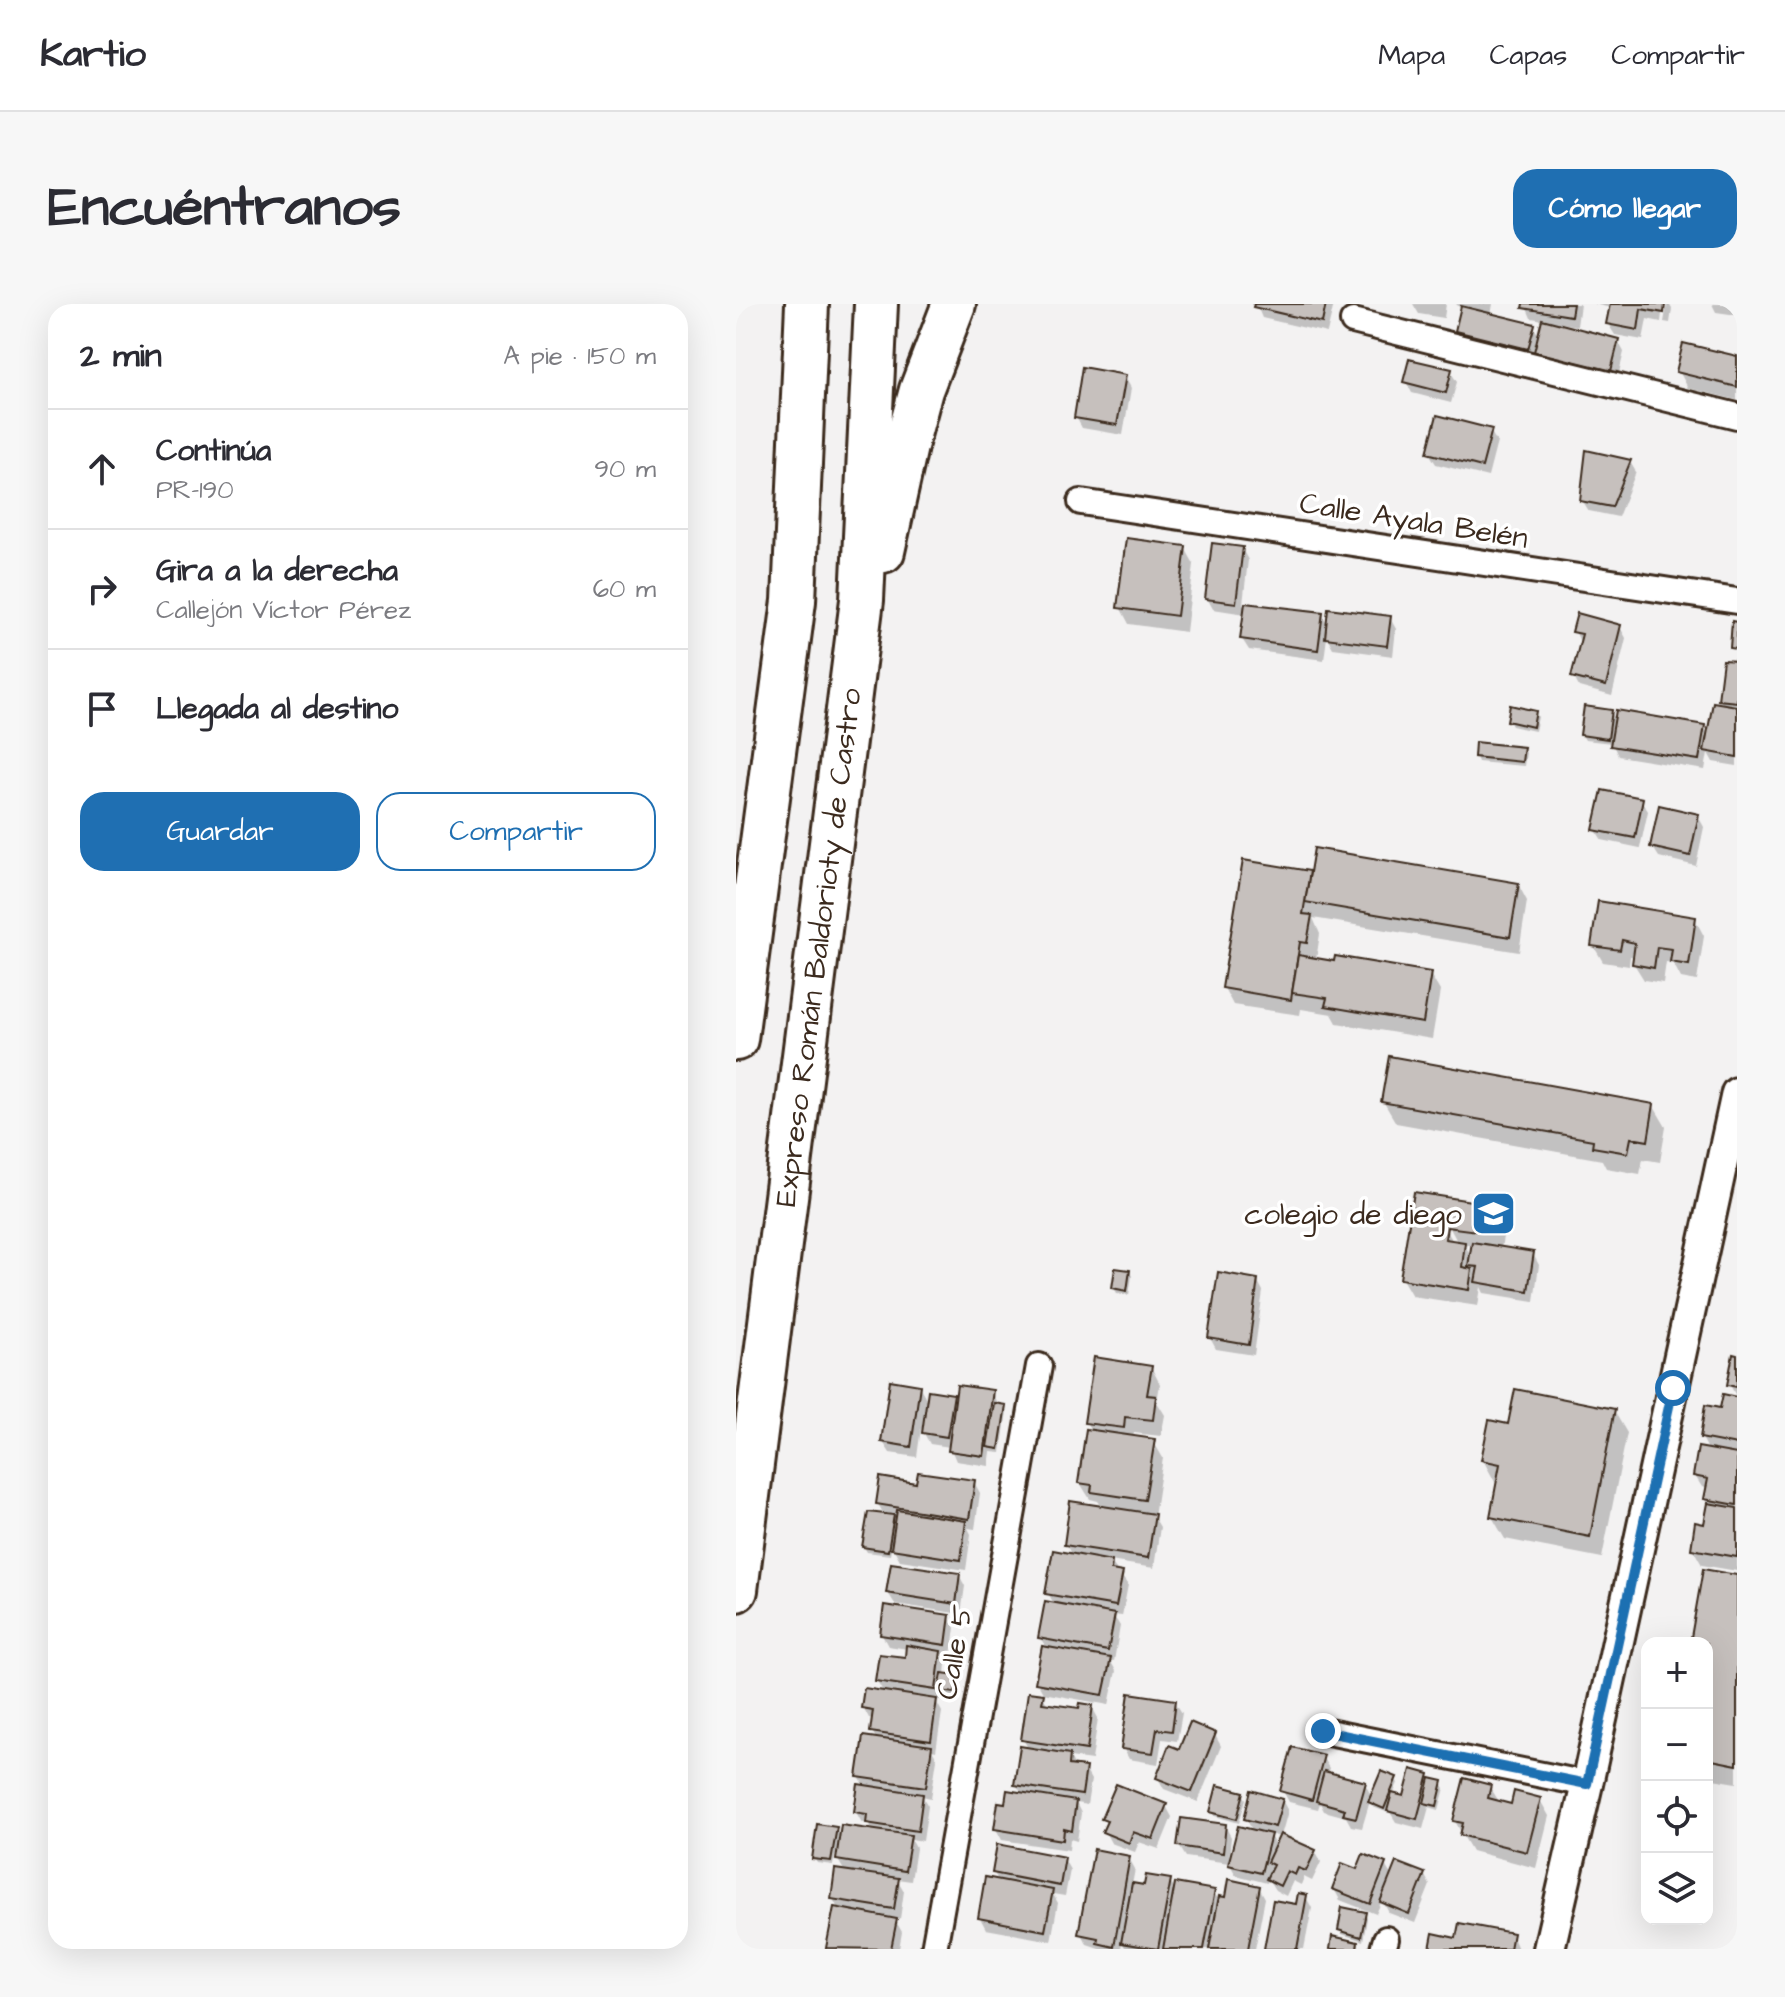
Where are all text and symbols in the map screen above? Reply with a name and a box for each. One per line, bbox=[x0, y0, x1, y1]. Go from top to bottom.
text: Kartio bbox=[40, 29, 146, 81]
text: Mapa bbox=[1378, 36, 1445, 75]
text: Capas bbox=[1489, 36, 1567, 75]
text: Compartir bbox=[1611, 36, 1745, 75]
text: Encuéntranos bbox=[48, 169, 401, 247]
button: Cómo llegar bbox=[1513, 169, 1737, 248]
text: 2 min bbox=[80, 332, 162, 380]
text: A pie · 150 m bbox=[503, 338, 656, 374]
text: Continúa bbox=[156, 430, 271, 472]
icon: ahead bbox=[80, 447, 124, 491]
text: 90 m bbox=[594, 451, 656, 487]
text: PR-190 bbox=[156, 472, 234, 508]
street label: Calle Ayala Belén bbox=[1297, 482, 1531, 561]
text: Gira a la derecha bbox=[156, 550, 398, 592]
icon: right bbox=[80, 567, 124, 611]
text: 60 m bbox=[593, 571, 656, 607]
text: Callejón Víctor Pérez bbox=[156, 592, 411, 628]
street label: Expreso Román Baldorioty de Castro bbox=[765, 686, 873, 1209]
icon: arrive bbox=[80, 687, 124, 731]
text: Llegada al destino bbox=[156, 688, 398, 730]
button: Guardar bbox=[80, 792, 360, 871]
button: Compartir bbox=[376, 792, 656, 871]
school or university icon: colegio de diego bbox=[1469, 1190, 1517, 1238]
place label: colegio de diego bbox=[1244, 1194, 1462, 1237]
route start bbox=[1655, 1370, 1691, 1406]
street label: Calle 5 bbox=[926, 1602, 984, 1703]
map controls bbox=[1641, 1637, 1713, 1925]
button: + bbox=[1641, 1637, 1713, 1709]
button: − bbox=[1641, 1709, 1713, 1781]
route end bbox=[1305, 1713, 1341, 1749]
button: locate bbox=[1641, 1781, 1713, 1853]
button: layers bbox=[1641, 1853, 1713, 1925]

